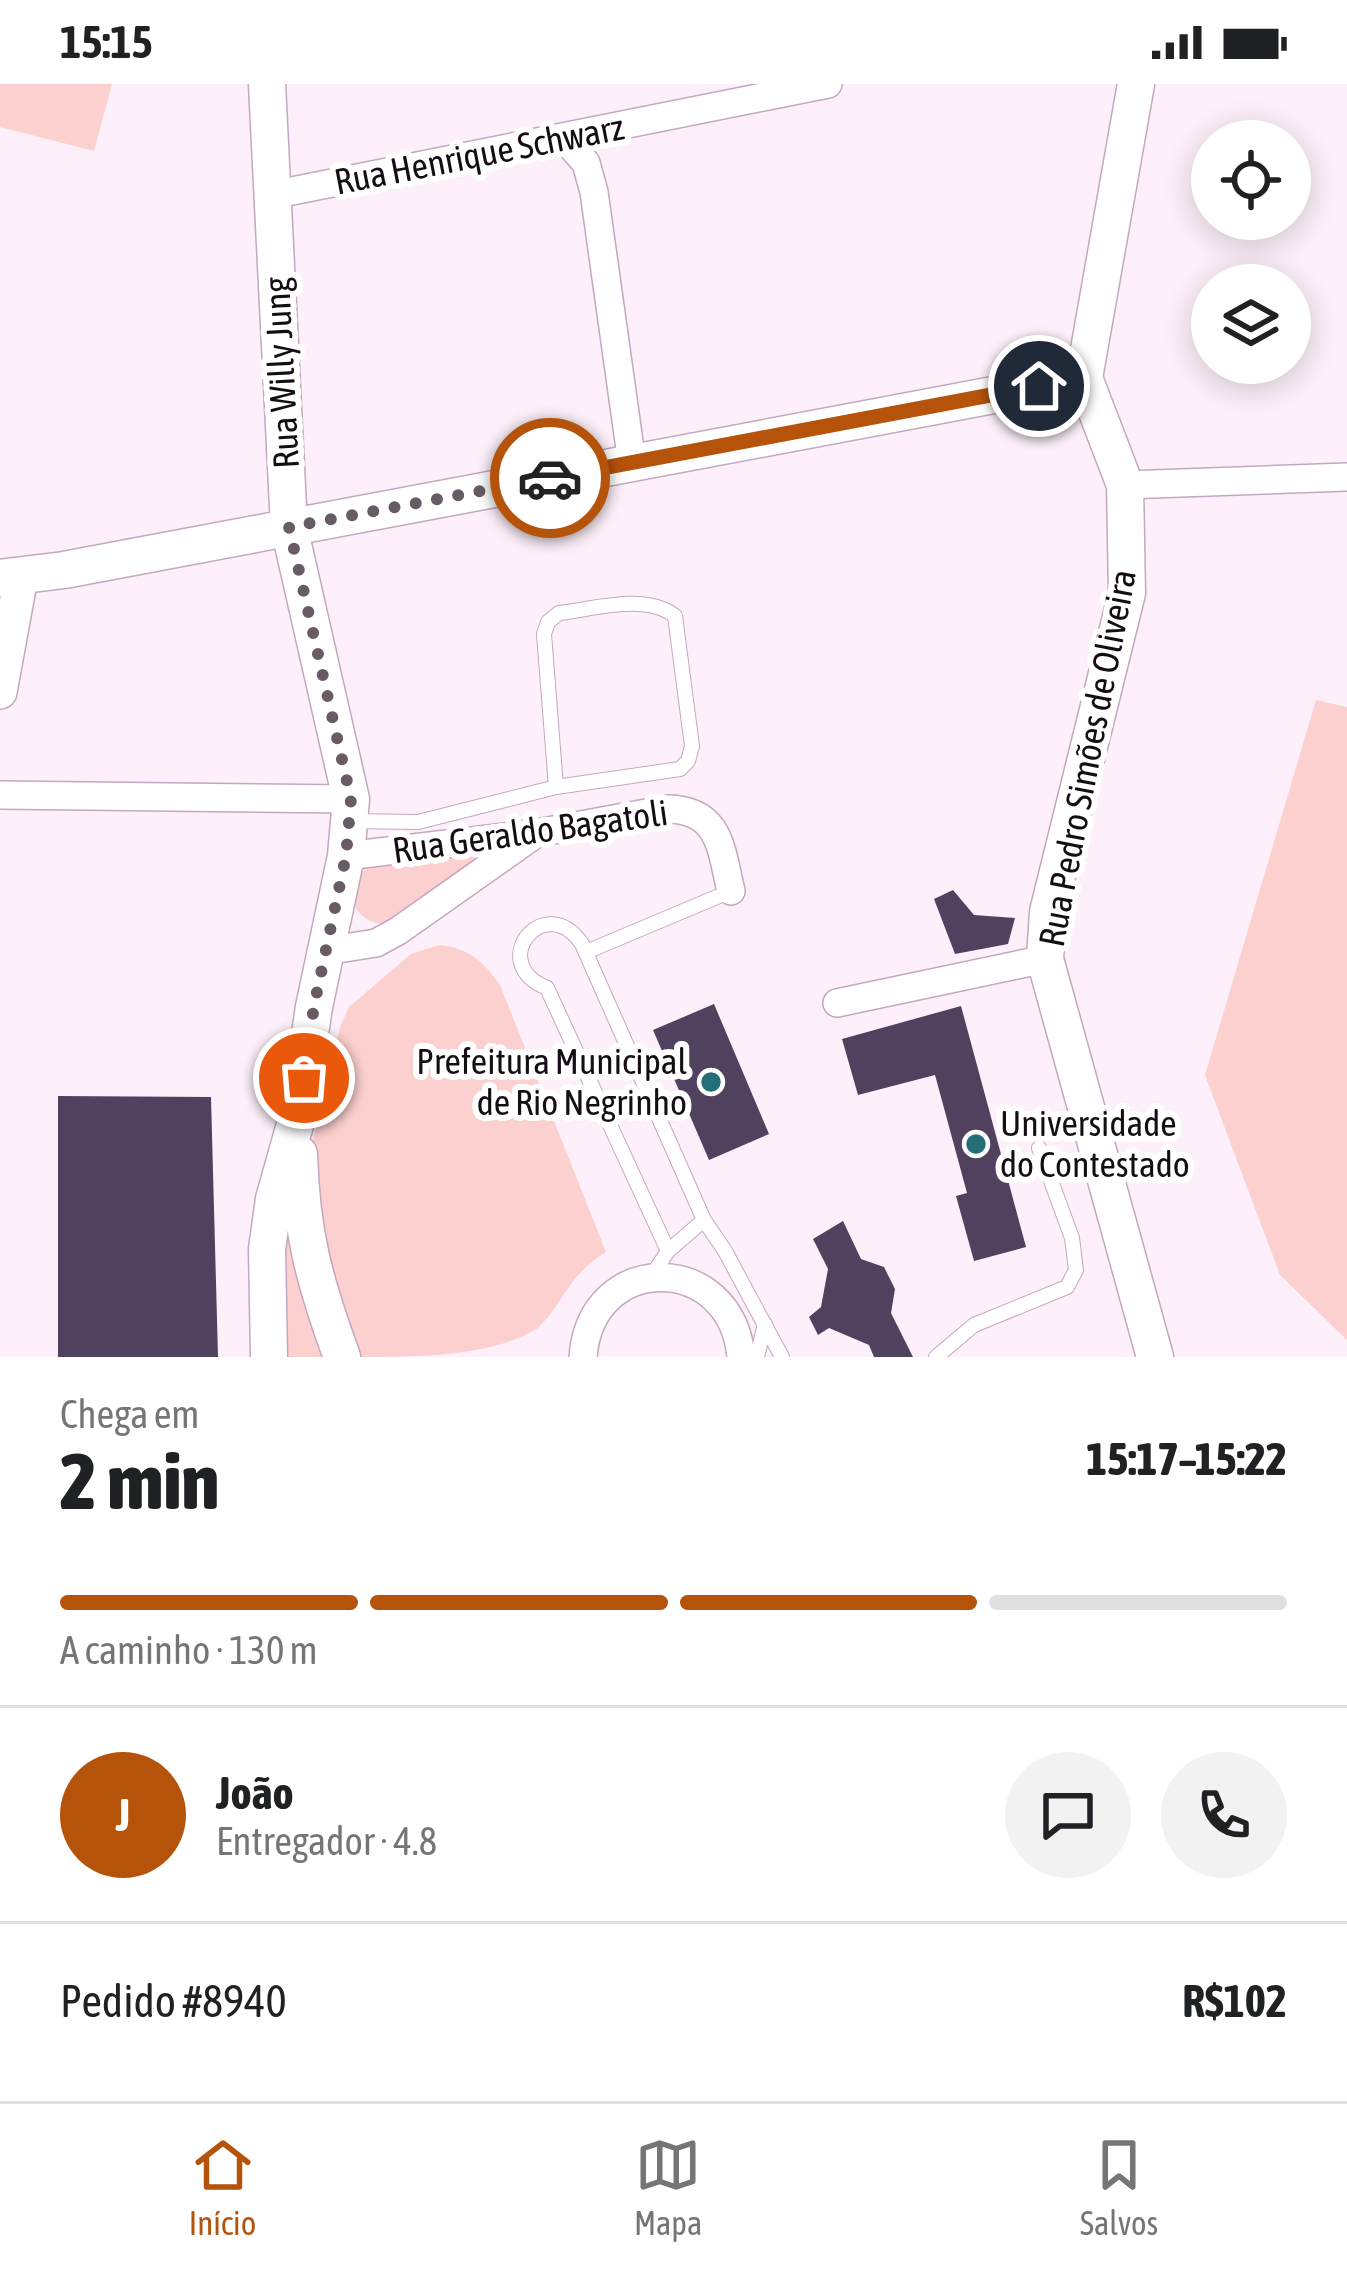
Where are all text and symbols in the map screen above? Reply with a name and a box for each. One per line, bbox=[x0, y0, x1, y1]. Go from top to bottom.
text: 15:15 bbox=[60, 16, 153, 68]
street label: Rua Henrique Schwarz bbox=[331, 105, 627, 203]
map controls bbox=[1191, 120, 1311, 384]
button: locate bbox=[1191, 120, 1311, 240]
button: layers bbox=[1191, 264, 1311, 384]
street label: Rua Willy Jung bbox=[255, 276, 307, 470]
pin bbox=[988, 335, 1090, 437]
icon: home bbox=[1006, 353, 1072, 419]
courier bbox=[490, 418, 610, 538]
icon: car bbox=[517, 445, 583, 511]
street label: Rua Pedro Simões de Oliveira bbox=[1030, 566, 1144, 950]
street label: Rua Geraldo Bagatoli bbox=[390, 791, 670, 871]
pin bbox=[253, 1027, 355, 1129]
place label: Prefeitura Municipal de Rio Negrinho bbox=[416, 1040, 687, 1123]
icon: bag bbox=[271, 1045, 337, 1111]
marker: Prefeitura Municipal de Rio Negrinho bbox=[698, 1069, 724, 1095]
place label: Universidade do Contestado bbox=[1000, 1102, 1190, 1185]
marker: Universidade do Contestado bbox=[963, 1131, 989, 1157]
text: Chega em bbox=[60, 1392, 199, 1436]
text: 15:17–15:22 bbox=[1086, 1433, 1287, 1485]
text: 2 min bbox=[60, 1436, 219, 1526]
text: A caminho · 130 m bbox=[60, 1628, 318, 1672]
button: chat bbox=[1005, 1752, 1131, 1878]
button: phone bbox=[1161, 1752, 1287, 1878]
text: João bbox=[216, 1767, 294, 1819]
text: J bbox=[116, 1789, 130, 1841]
text: Entregador · 4.8 bbox=[216, 1819, 437, 1863]
text: Pedido #8940 bbox=[60, 1975, 287, 2027]
text: R$102 bbox=[1182, 1975, 1287, 2027]
tab: Início bbox=[189, 2132, 256, 2242]
tab: Mapa bbox=[634, 2132, 702, 2242]
tab: Salvos bbox=[1080, 2132, 1158, 2242]

